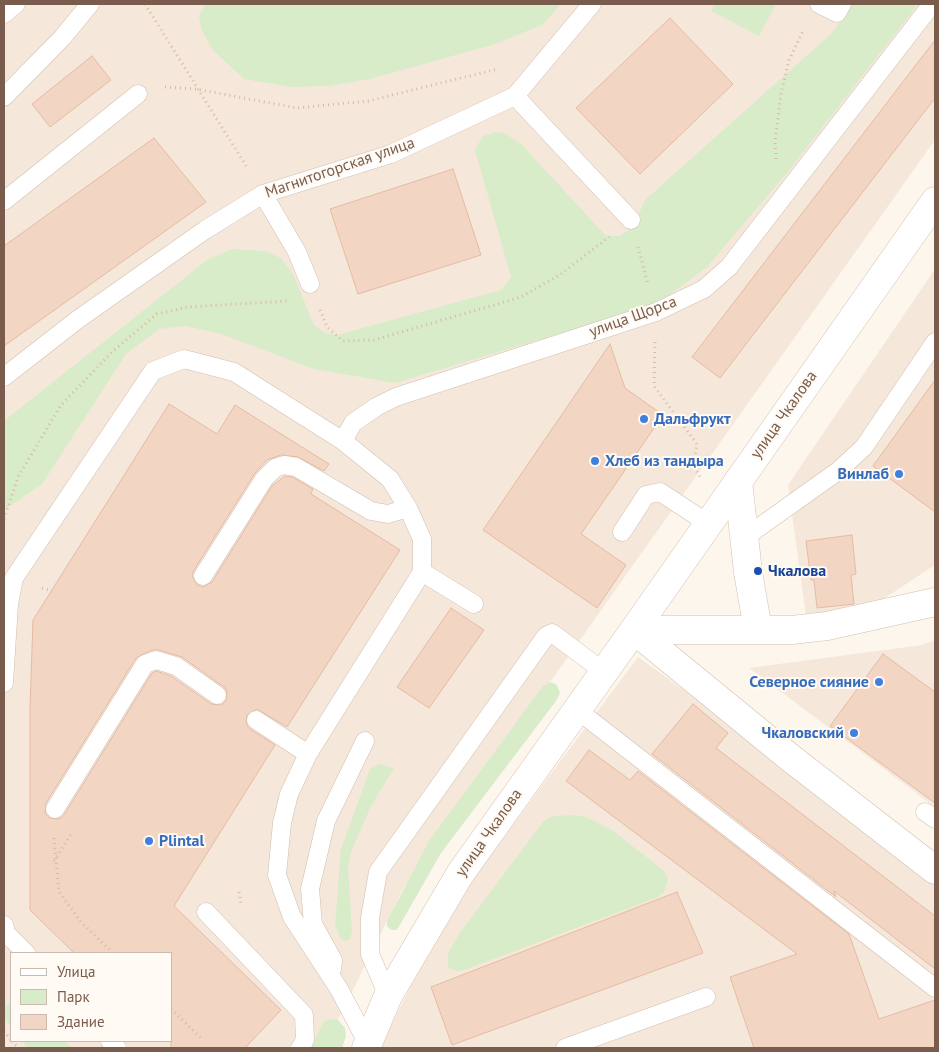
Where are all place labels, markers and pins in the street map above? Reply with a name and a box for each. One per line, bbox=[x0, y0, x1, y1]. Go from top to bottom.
place label: Дальфрукт bbox=[654, 409, 731, 429]
marker: Дальфрукт bbox=[638, 413, 650, 425]
place label: Хлеб из тандыра bbox=[605, 451, 724, 471]
marker: Хлеб из тандыра bbox=[589, 455, 601, 467]
place label: Винлаб bbox=[837, 464, 889, 484]
marker: Винлаб bbox=[893, 468, 905, 480]
place label: Чкалова bbox=[768, 561, 826, 581]
marker: Чкалова bbox=[752, 565, 764, 577]
place label: Северное сияние bbox=[749, 672, 869, 692]
marker: Северное сияние bbox=[873, 676, 885, 688]
place label: Чкаловский bbox=[761, 723, 844, 743]
marker: Чкаловский bbox=[848, 727, 860, 739]
place label: Plintal bbox=[159, 831, 204, 851]
marker: Plintal bbox=[143, 835, 155, 847]

